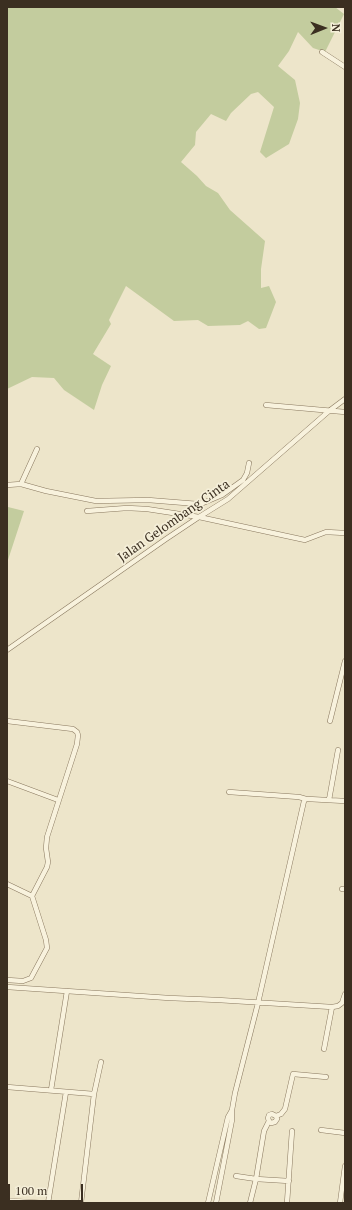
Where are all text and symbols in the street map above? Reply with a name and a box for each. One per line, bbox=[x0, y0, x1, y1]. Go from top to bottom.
north arrow bbox=[304, 8, 344, 48]
text: N bbox=[329, 23, 343, 32]
street label: Jalan Gelombang Cinta bbox=[115, 476, 233, 566]
scale bar bbox=[10, 1176, 85, 1202]
text: 100 m bbox=[15, 1183, 47, 1198]

